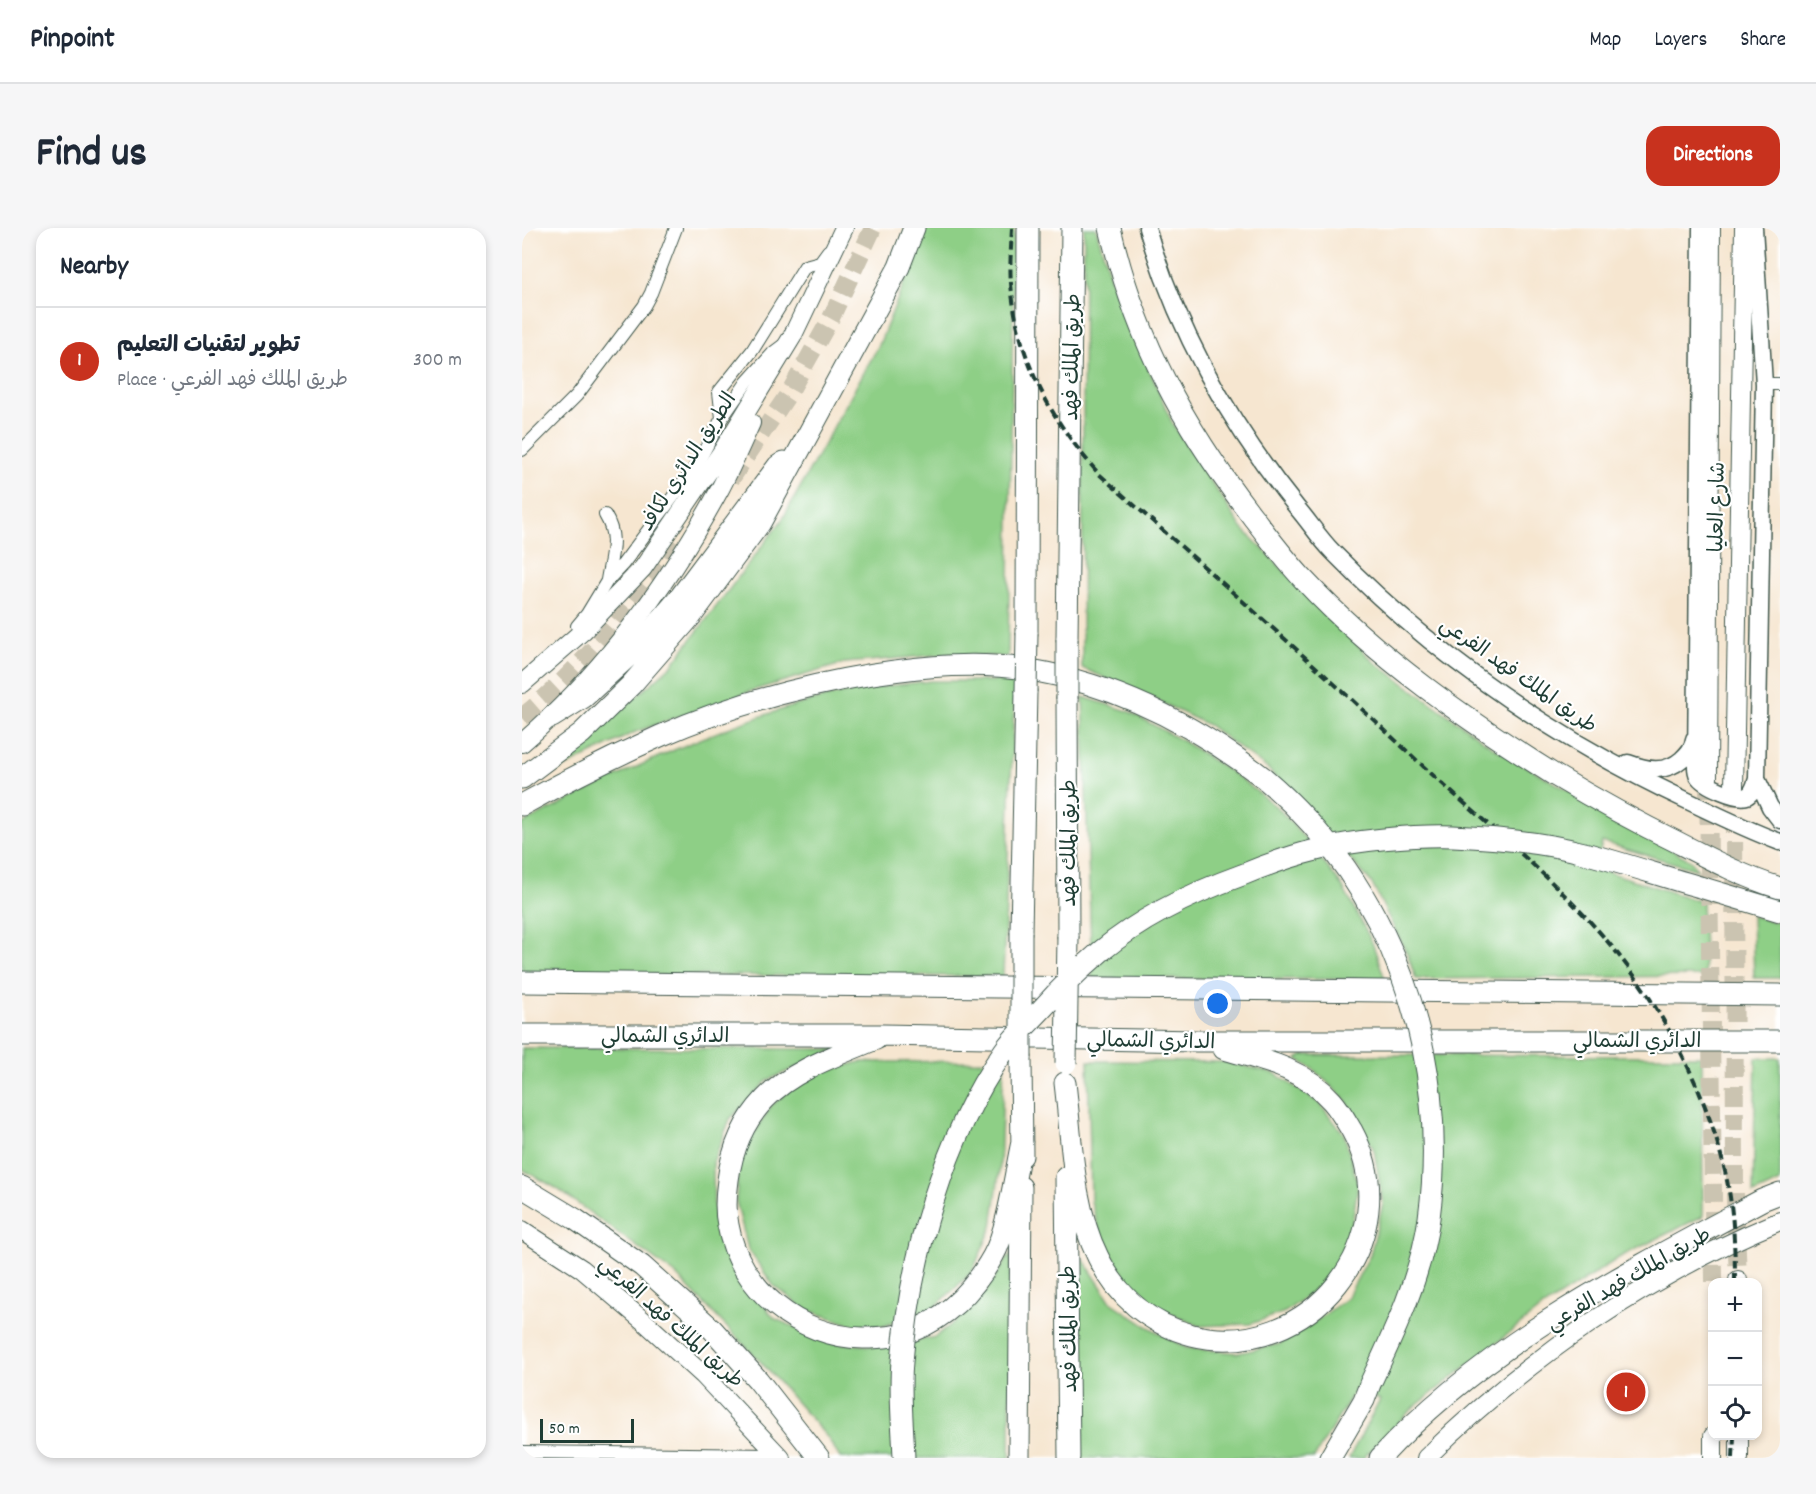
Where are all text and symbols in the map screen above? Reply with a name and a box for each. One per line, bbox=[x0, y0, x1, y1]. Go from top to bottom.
text: Pinpoint bbox=[30, 21, 115, 61]
text: Map bbox=[1590, 26, 1621, 56]
text: Layers bbox=[1654, 26, 1707, 56]
text: Share bbox=[1740, 26, 1786, 56]
text: Find us bbox=[36, 126, 147, 186]
button: Directions bbox=[1646, 126, 1780, 186]
text: Nearby bbox=[60, 249, 128, 286]
street label: طريق الملك فهد bbox=[1058, 293, 1090, 421]
text: تطوير لتقنيات التعليم bbox=[117, 331, 300, 362]
text: 1 bbox=[77, 347, 82, 375]
text: 300 m bbox=[413, 347, 462, 375]
text: Place · طريق الملك فهد الفرعي bbox=[117, 367, 348, 395]
street label: الطريق الدائري لكافد bbox=[633, 387, 746, 538]
street label: شارع العليا bbox=[1703, 461, 1735, 553]
street label: طريق الملك فهد الفرعي bbox=[1432, 611, 1602, 743]
street label: طريق الملك فهد bbox=[1056, 779, 1086, 907]
your location bbox=[1203, 989, 1232, 1018]
street label: الدائري الشمالي bbox=[601, 1023, 729, 1054]
street label: الدائري الشمالي bbox=[1086, 1027, 1216, 1060]
street label: الدائري الشمالي bbox=[1573, 1028, 1701, 1059]
street label: طريق الملك فهد الفرعي bbox=[1541, 1221, 1718, 1341]
street label: طريق الملك فهد الفرعي bbox=[590, 1250, 749, 1397]
street label: طريق الملك فهد bbox=[1055, 1265, 1087, 1393]
map controls bbox=[1708, 1278, 1762, 1440]
button: + bbox=[1708, 1278, 1762, 1332]
button: − bbox=[1708, 1332, 1762, 1386]
pin: 1 bbox=[1606, 1370, 1646, 1414]
button: locate bbox=[1708, 1386, 1762, 1440]
scale bar bbox=[540, 1416, 634, 1444]
text: 50 m bbox=[549, 1418, 580, 1441]

